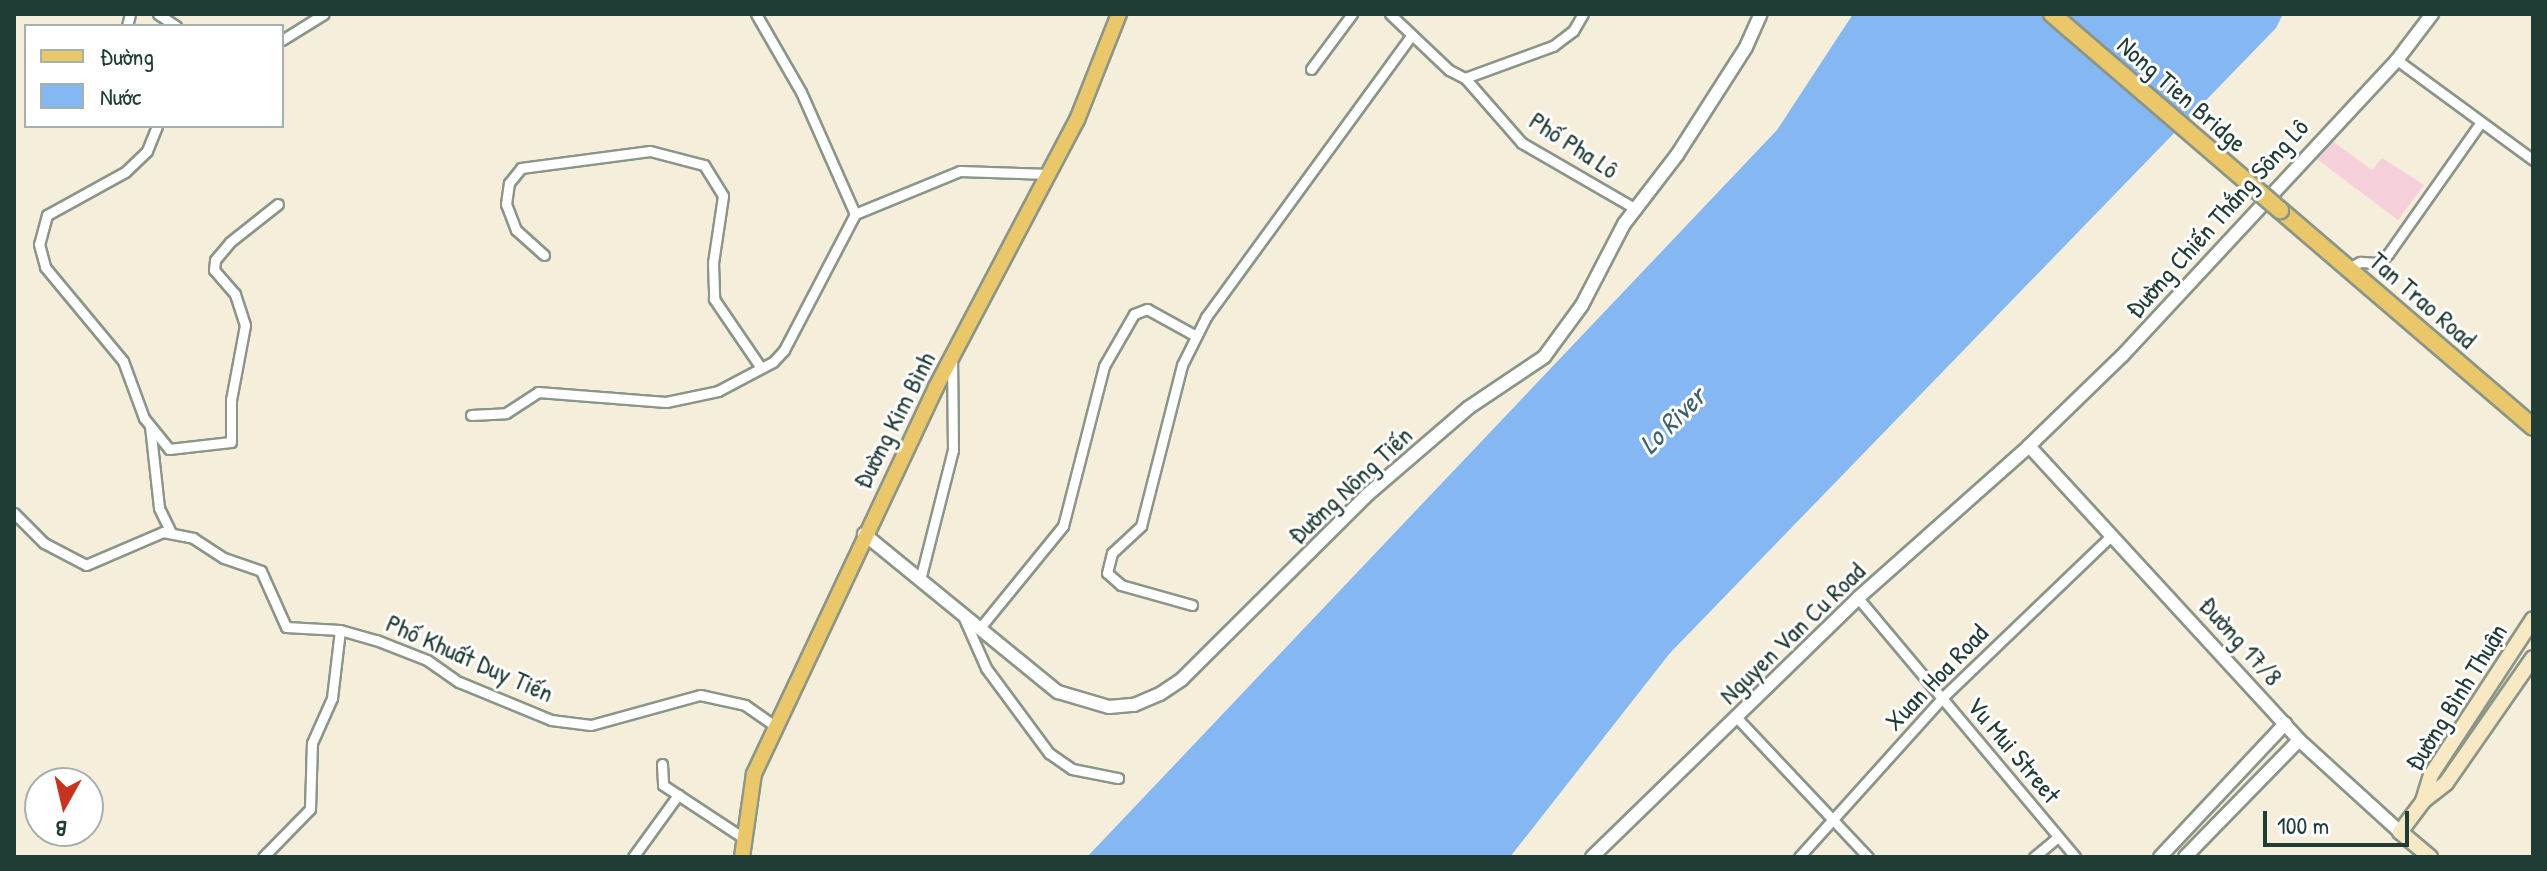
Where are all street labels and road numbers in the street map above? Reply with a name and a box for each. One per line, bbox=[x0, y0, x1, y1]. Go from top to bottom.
street label: Nong Tien Bridge bbox=[2111, 29, 2253, 159]
street label: Phố Pha Lô bbox=[1524, 105, 1624, 185]
street label: Đường Chiến Thắng Sông Lô bbox=[2119, 112, 2315, 324]
street label: Tan Trao Road bbox=[2363, 245, 2483, 355]
street label: Đường Kim Bình bbox=[846, 346, 942, 494]
street label: Đường Nông Tiến bbox=[1282, 420, 1418, 550]
street label: Nguyen Van Cu Road bbox=[1713, 556, 1871, 710]
street label: Đường 17/8 bbox=[2193, 590, 2289, 692]
street label: Phố Khuất Duy Tiến bbox=[382, 607, 558, 709]
street label: Xuan Hoa Road bbox=[1878, 617, 1994, 737]
street label: Đường Bình Thuận bbox=[2398, 618, 2514, 776]
street label: Vu Mui Street bbox=[1961, 690, 2067, 810]

